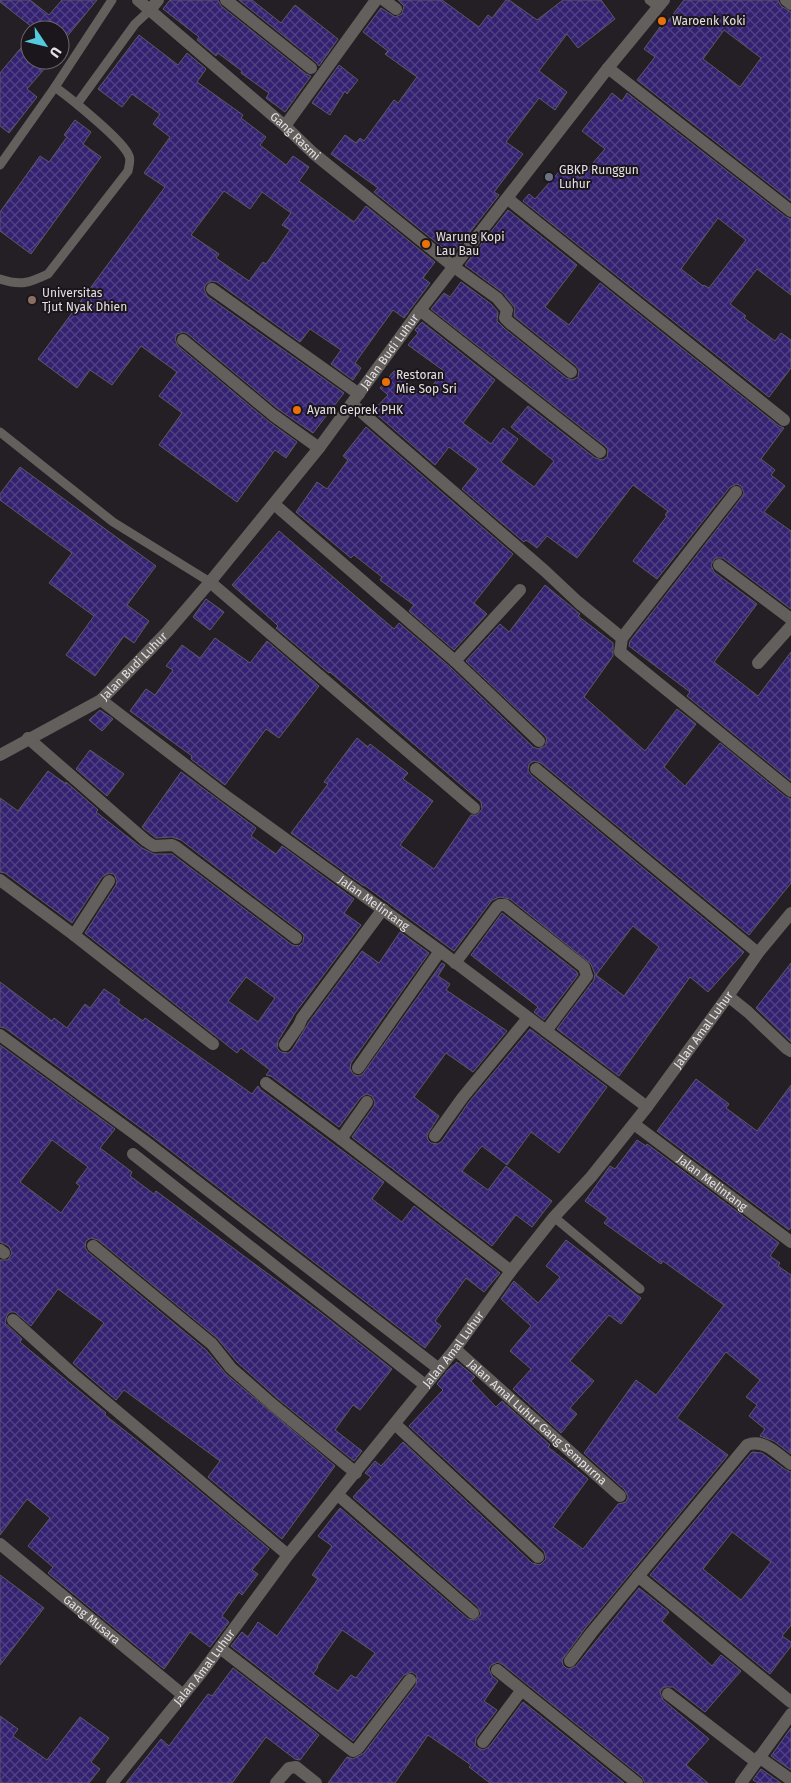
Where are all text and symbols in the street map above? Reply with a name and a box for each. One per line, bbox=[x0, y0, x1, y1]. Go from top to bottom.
place label: Waroenk Koki bbox=[672, 14, 746, 28]
marker: Waroenk Koki bbox=[656, 15, 668, 27]
north arrow bbox=[20, 20, 70, 70]
text: U bbox=[46, 44, 65, 61]
street label: Gang Rasmi bbox=[267, 109, 323, 163]
place label: GBKP Runggun Luhur bbox=[559, 163, 639, 191]
marker: GBKP Runggun Luhur bbox=[543, 171, 555, 183]
place label: Warung Kopi Lau Bau bbox=[436, 230, 505, 258]
marker: Warung Kopi Lau Bau bbox=[420, 238, 432, 250]
place label: Universitas Tjut Nyak Dhien bbox=[42, 286, 127, 314]
marker: Universitas Tjut Nyak Dhien bbox=[26, 294, 38, 306]
street label: Jalan Budi Luhur bbox=[357, 311, 422, 392]
place label: Restoran Mie Sop Sri bbox=[396, 368, 457, 396]
marker: Restoran Mie Sop Sri bbox=[380, 376, 392, 388]
place label: Ayam Geprek PHK bbox=[307, 403, 404, 417]
marker: Ayam Geprek PHK bbox=[291, 404, 303, 416]
street label: Jalan Budi Luhur bbox=[97, 629, 170, 703]
street label: Jalan Melintang bbox=[335, 873, 413, 934]
street label: Jalan Amal Luhur bbox=[671, 988, 736, 1071]
street label: Jalan Melintang bbox=[674, 1152, 751, 1214]
street label: Jalan Amal Luhur bbox=[420, 1308, 487, 1390]
street label: Jalan Amal Luhur Gang Sempurna bbox=[465, 1357, 610, 1488]
street label: Gang Musara bbox=[60, 1592, 123, 1647]
street label: Jalan Amal Luhur bbox=[171, 1626, 238, 1708]

